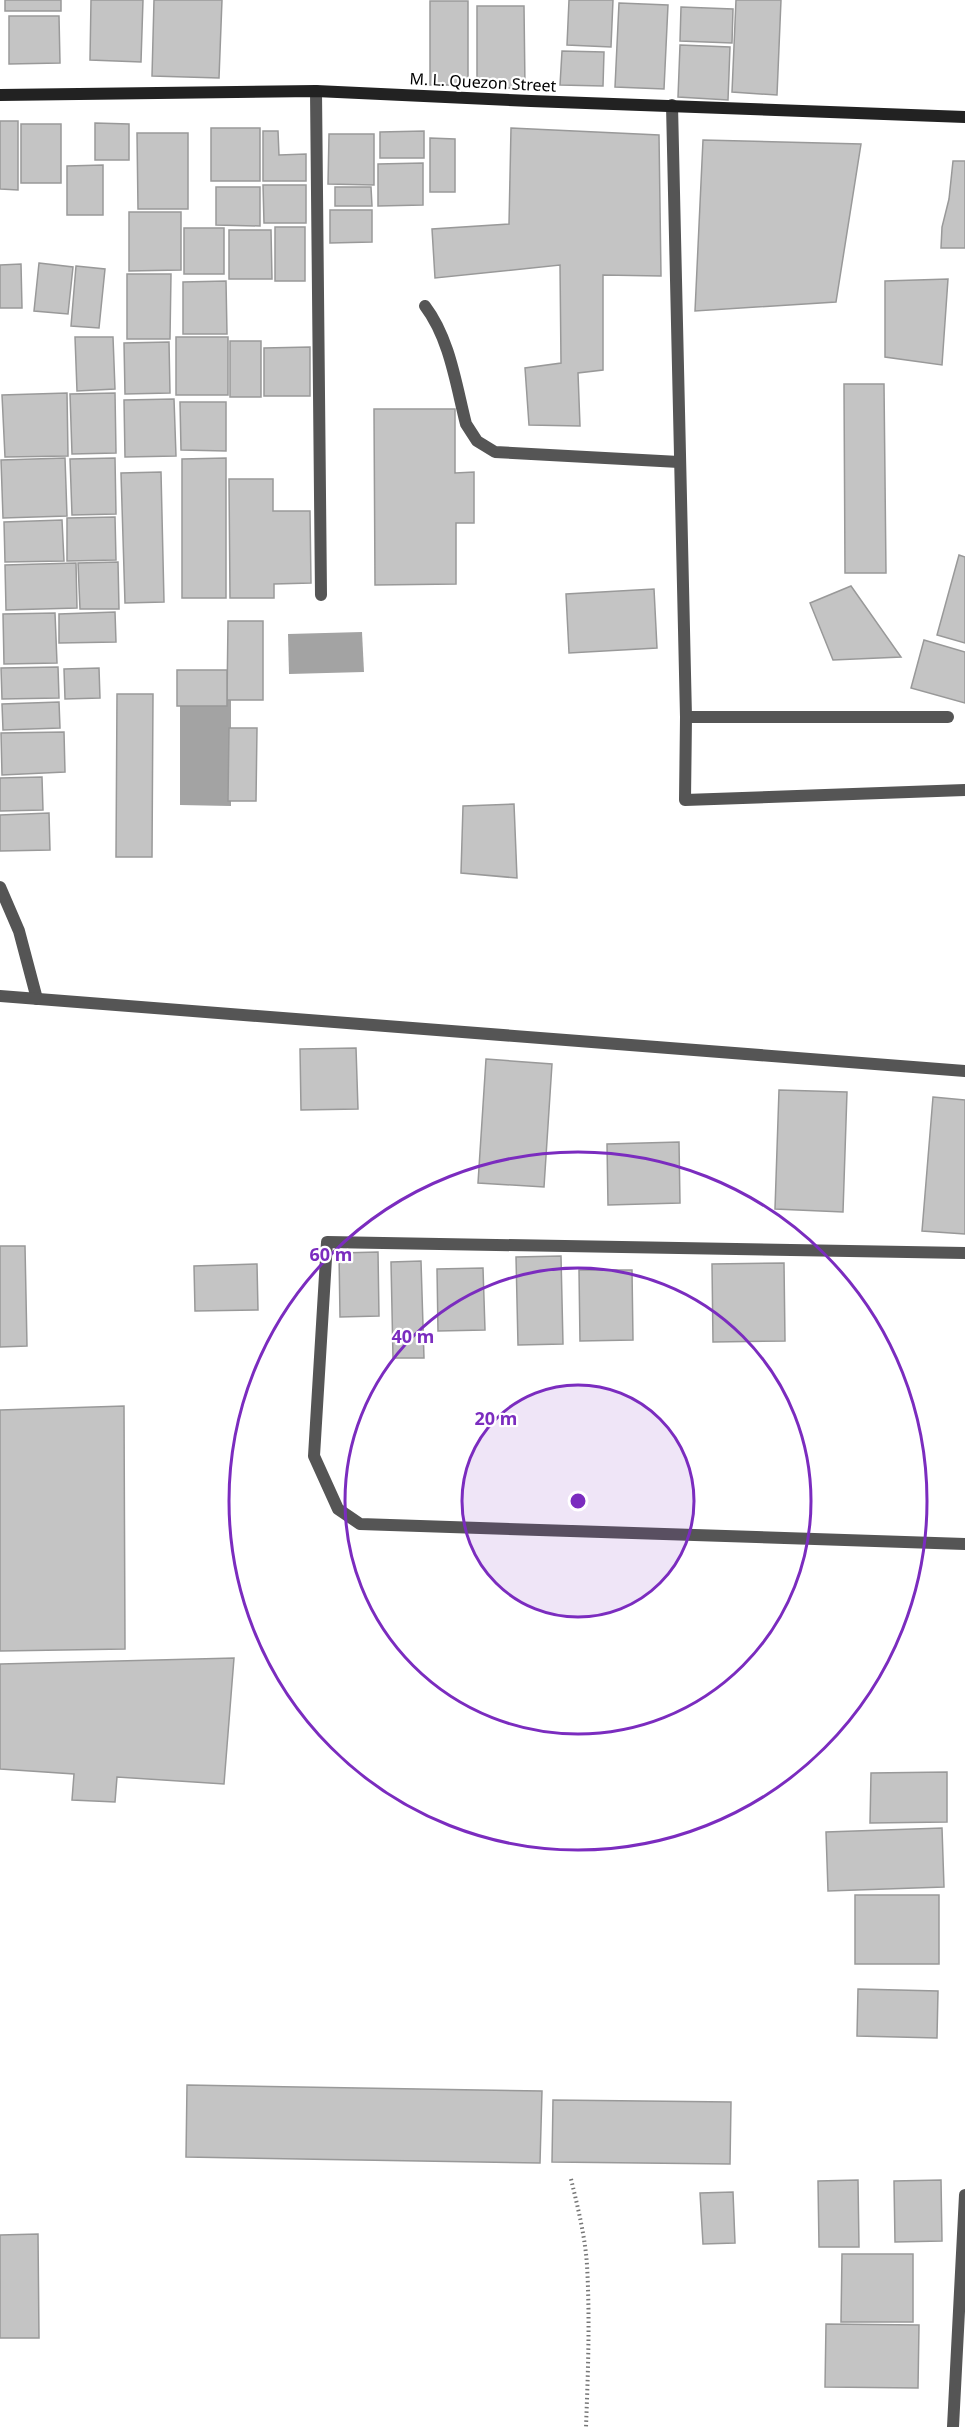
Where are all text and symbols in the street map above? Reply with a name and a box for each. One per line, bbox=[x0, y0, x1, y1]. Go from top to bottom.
street label: M. L. Quezon Street bbox=[409, 67, 557, 97]
text: 60 m bbox=[310, 1242, 352, 1266]
text: 40 m bbox=[392, 1324, 434, 1348]
text: 20 m bbox=[475, 1406, 517, 1430]
centre of rings bbox=[568, 1491, 588, 1511]

